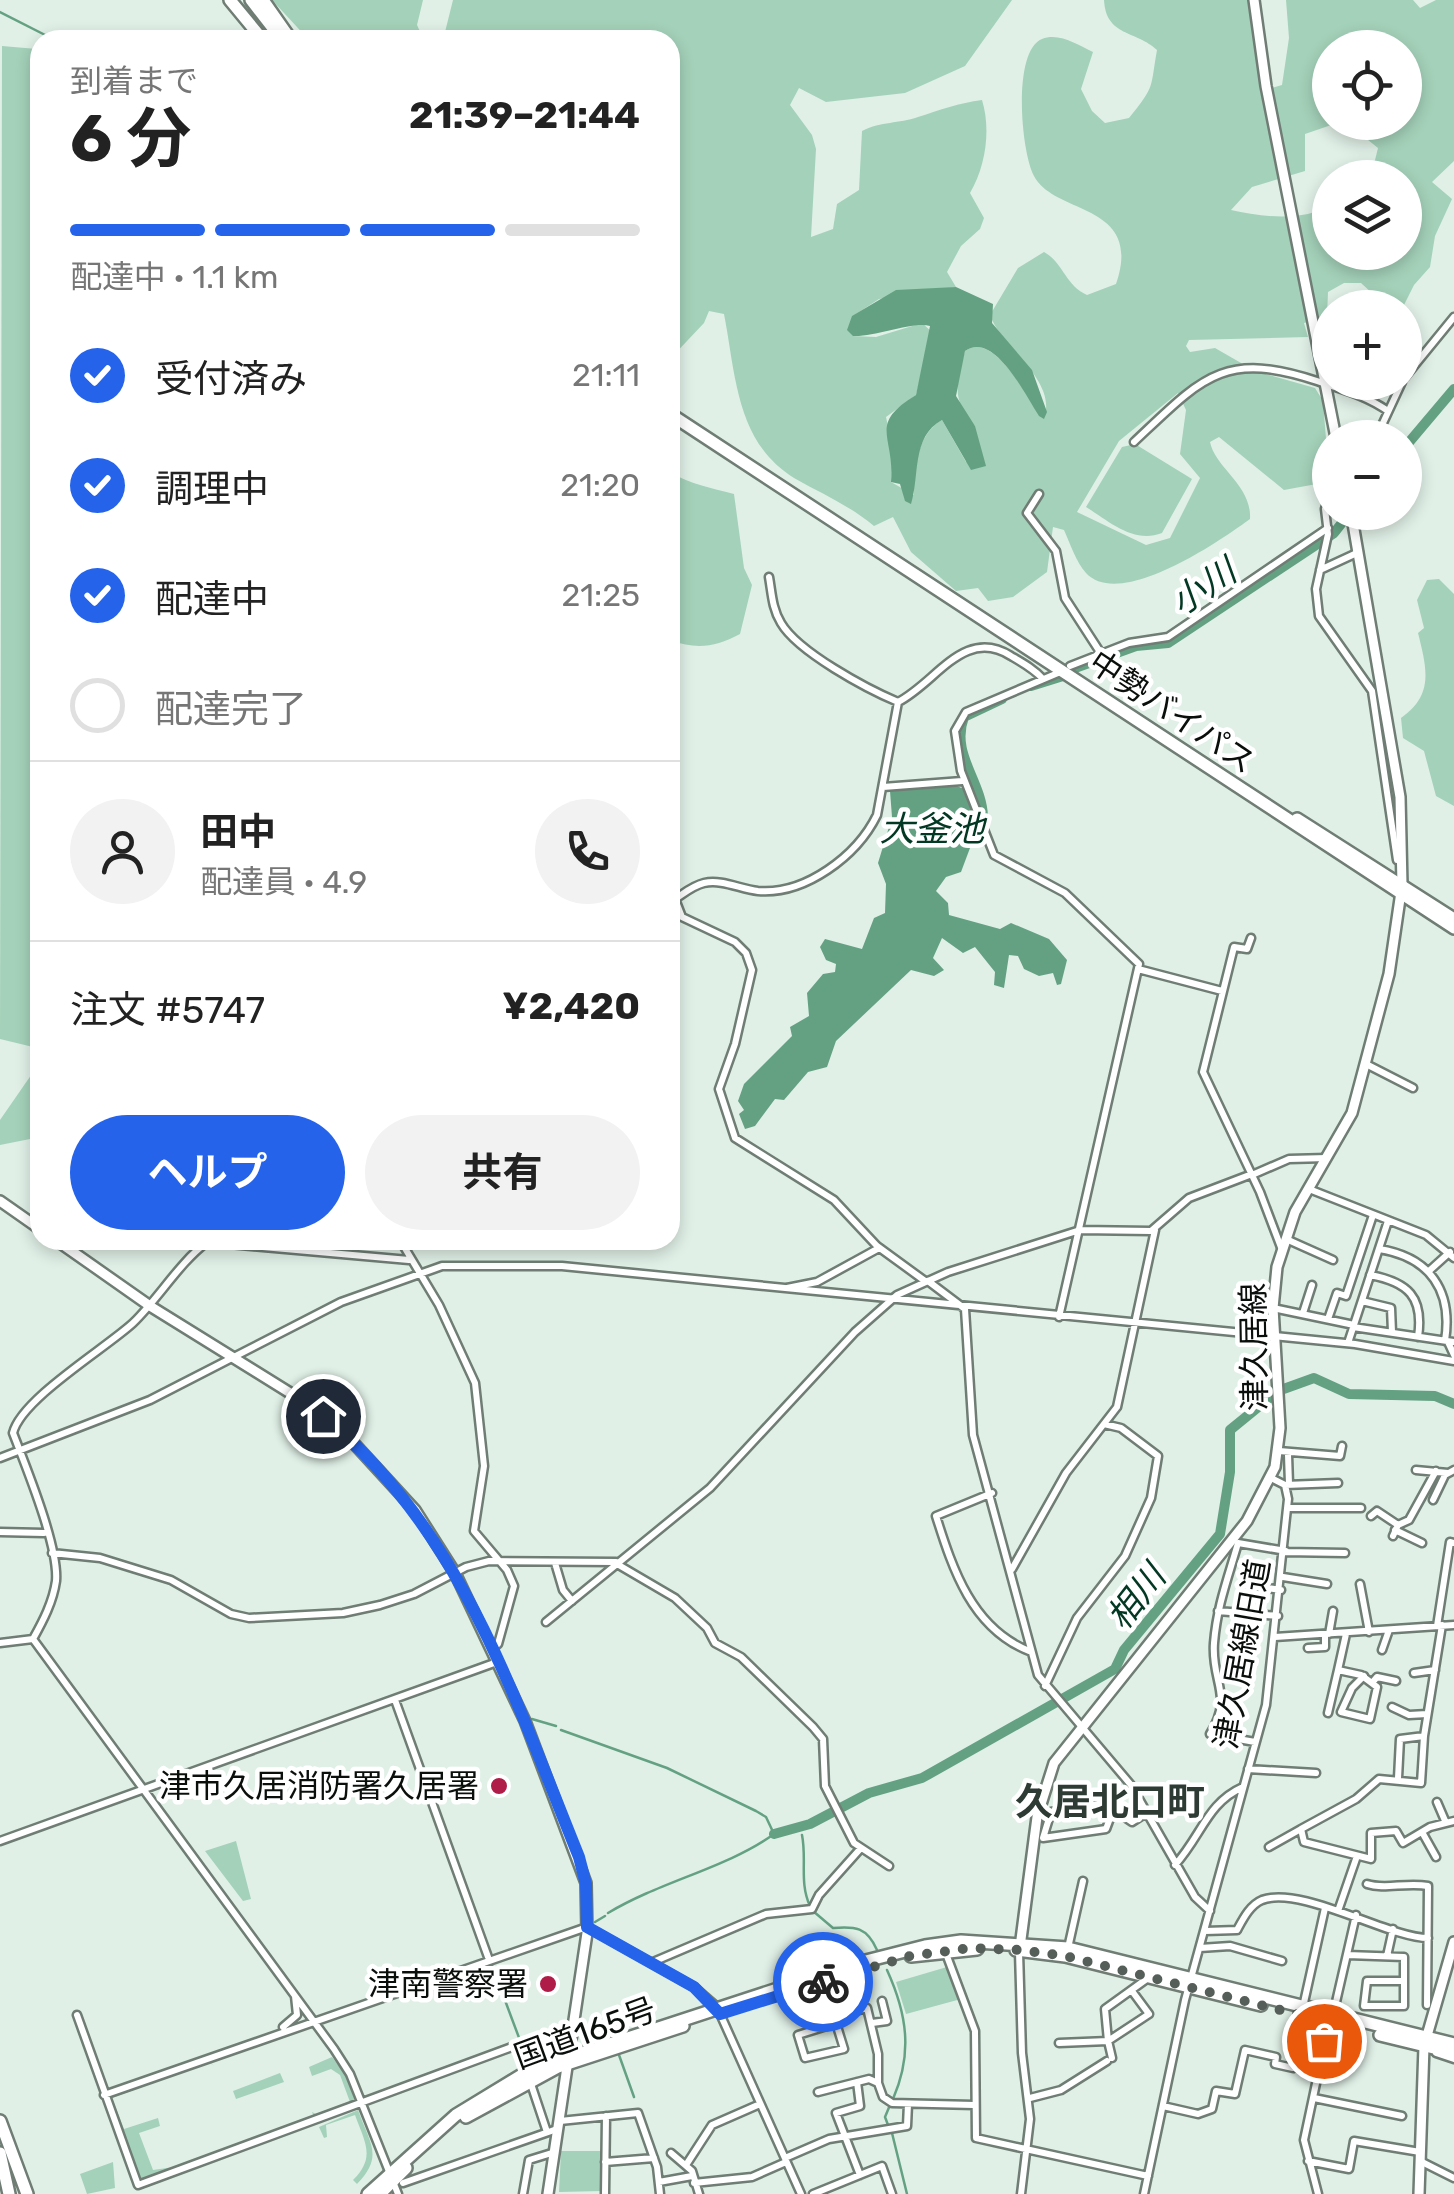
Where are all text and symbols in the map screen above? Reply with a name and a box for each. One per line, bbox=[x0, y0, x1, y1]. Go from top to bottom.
map controls bbox=[1312, 30, 1422, 530]
button: locate bbox=[1312, 30, 1422, 140]
text: 到着まで bbox=[70, 62, 198, 100]
text: 21:39–21:44 bbox=[409, 92, 640, 138]
text: 6 分 bbox=[70, 100, 191, 177]
button: layers bbox=[1312, 160, 1422, 270]
text: 配達中 · 1.1 km bbox=[70, 258, 278, 296]
button: + bbox=[1312, 290, 1422, 400]
icon: check bbox=[70, 348, 125, 403]
text: 受付済み bbox=[155, 356, 307, 402]
text: 21:11 bbox=[572, 356, 640, 394]
button: − bbox=[1312, 420, 1422, 530]
icon: check bbox=[70, 458, 125, 513]
text: 調理中 bbox=[155, 466, 269, 512]
text: 21:20 bbox=[560, 466, 640, 504]
water label: 小川 bbox=[1162, 548, 1247, 624]
icon: check bbox=[70, 568, 125, 623]
text: 配達中 bbox=[155, 576, 269, 622]
text: 21:25 bbox=[562, 576, 640, 614]
street label: 中勢バイパス bbox=[1082, 643, 1262, 781]
text: 配達完了 bbox=[155, 686, 307, 732]
button: person bbox=[70, 799, 175, 904]
button: phone bbox=[535, 799, 640, 904]
water label: 大釜池 bbox=[879, 808, 987, 850]
text: 田中 bbox=[200, 809, 276, 855]
text: 配達員 · 4.9 bbox=[200, 863, 367, 901]
text: ¥2,420 bbox=[502, 983, 640, 1029]
text: 注文 #5747 bbox=[70, 987, 265, 1033]
button: ヘルプ bbox=[70, 1115, 345, 1230]
button: 共有 bbox=[365, 1115, 640, 1230]
street label: 津久居線 bbox=[1234, 1283, 1274, 1411]
pin bbox=[281, 1374, 366, 1459]
icon: home bbox=[296, 1389, 351, 1444]
water label: 相川 bbox=[1098, 1553, 1177, 1638]
street label: 津久居線旧道 bbox=[1207, 1556, 1277, 1752]
place label: 津市久居消防署久居署 bbox=[159, 1767, 479, 1805]
marker: 津市久居消防署久居署 bbox=[488, 1775, 510, 1797]
district label: 久居北口町 bbox=[1015, 1779, 1205, 1825]
courier bbox=[773, 1932, 873, 2032]
icon: bike bbox=[796, 1955, 851, 2010]
place label: 津南警察署 bbox=[368, 1965, 528, 2003]
marker: 津南警察署 bbox=[537, 1973, 559, 1995]
street label: 国道165号 bbox=[509, 1990, 661, 2076]
pin bbox=[1282, 1999, 1367, 2084]
icon: bag bbox=[1297, 2014, 1352, 2069]

